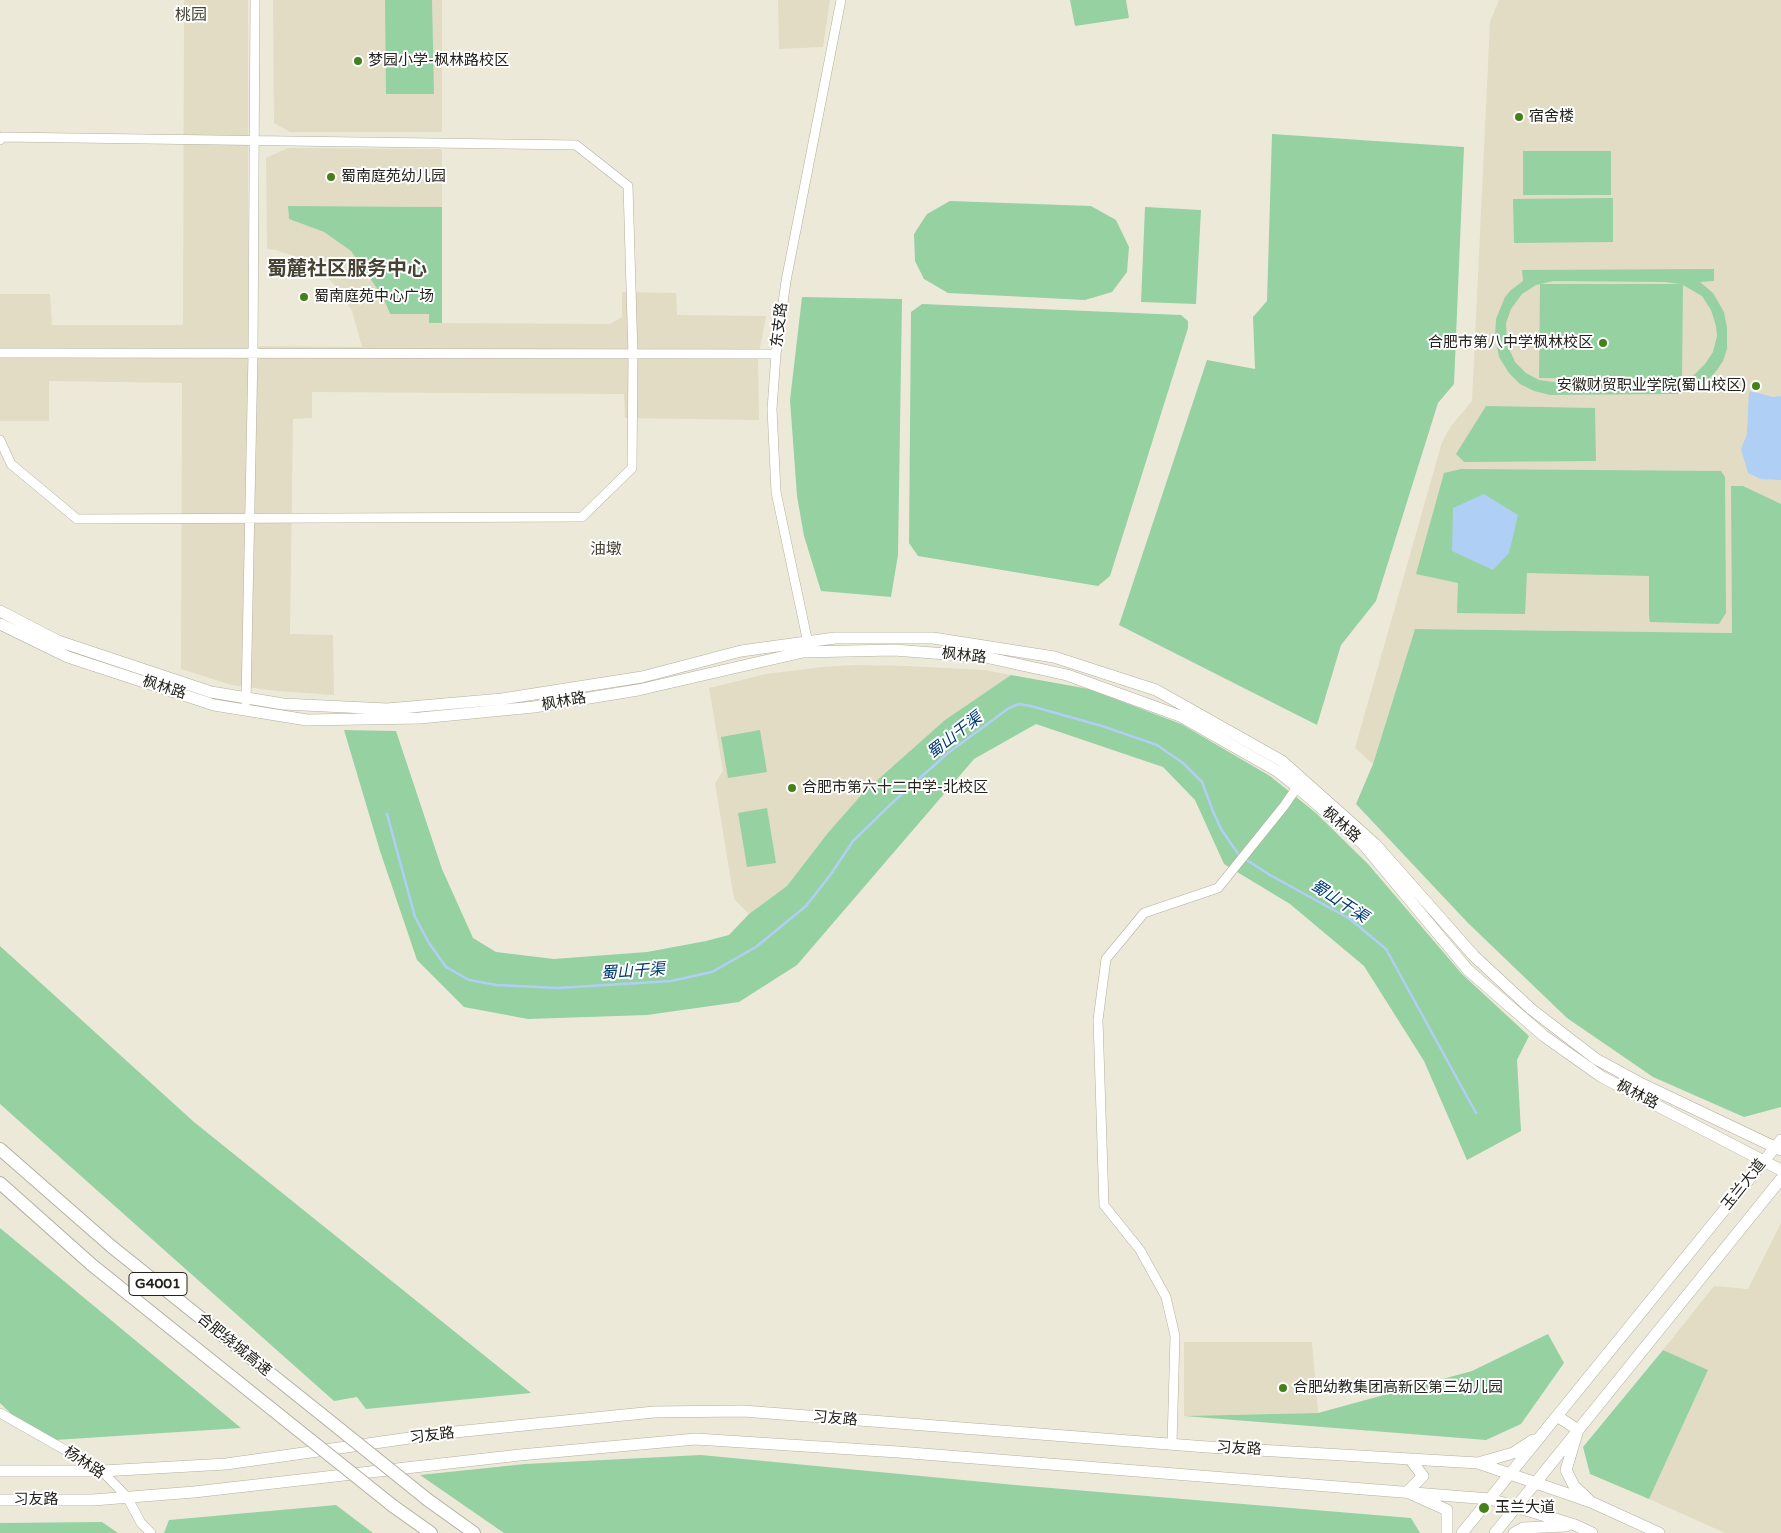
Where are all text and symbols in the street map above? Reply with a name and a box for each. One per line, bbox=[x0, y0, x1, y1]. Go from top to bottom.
district label: 桃园 bbox=[175, 6, 207, 26]
place label: 梦园小学-枫林路校区 bbox=[368, 52, 509, 70]
marker: 梦园小学-枫林路校区 bbox=[352, 55, 364, 67]
place label: 宿舍楼 bbox=[1529, 108, 1574, 126]
marker: 宿舍楼 bbox=[1513, 111, 1525, 123]
place label: 蜀南庭苑幼儿园 bbox=[341, 168, 446, 186]
marker: 蜀南庭苑幼儿园 bbox=[325, 171, 337, 183]
district label: 蜀麓社区服务中心 bbox=[267, 258, 427, 282]
place label: 蜀南庭苑中心广场 bbox=[314, 288, 434, 306]
marker: 蜀南庭苑中心广场 bbox=[298, 291, 310, 303]
street label: 东支路 bbox=[768, 302, 792, 348]
place label: 合肥市第八中学枫林校区 bbox=[1428, 334, 1593, 352]
marker: 合肥市第八中学枫林校区 bbox=[1597, 337, 1609, 349]
place label: 安徽财贸职业学院(蜀山校区) bbox=[1557, 377, 1746, 395]
marker: 安徽财贸职业学院(蜀山校区) bbox=[1750, 380, 1762, 392]
district label: 油墩 bbox=[590, 540, 622, 560]
street label: 枫林路 bbox=[941, 645, 987, 667]
street label: 枫林路 bbox=[140, 672, 188, 704]
street label: 枫林路 bbox=[540, 689, 588, 715]
water label: 蜀山干渠 bbox=[924, 709, 986, 763]
place label: 合肥市第六十二中学-北校区 bbox=[802, 779, 988, 797]
marker: 合肥市第六十二中学-北校区 bbox=[786, 782, 798, 794]
street label: 枫林路 bbox=[1318, 803, 1364, 847]
water label: 蜀山干渠 bbox=[1307, 877, 1371, 927]
water label: 蜀山干渠 bbox=[600, 960, 666, 984]
street label: 枫林路 bbox=[1613, 1077, 1661, 1113]
street label: 玉兰大道 bbox=[1718, 1156, 1770, 1214]
road number: G4001 bbox=[129, 1272, 187, 1296]
street label: 合肥绕城高速 bbox=[193, 1310, 275, 1380]
place label: 合肥幼教集团高新区第三幼儿园 bbox=[1293, 1379, 1503, 1397]
marker: 合肥幼教集团高新区第三幼儿园 bbox=[1277, 1382, 1289, 1394]
street label: 习友路 bbox=[812, 1408, 858, 1430]
street label: 习友路 bbox=[409, 1424, 455, 1448]
street label: 习友路 bbox=[1216, 1439, 1262, 1459]
street label: 杨林路 bbox=[60, 1443, 108, 1483]
street label: 习友路 bbox=[14, 1491, 58, 1509]
place label: 玉兰大道 bbox=[1495, 1499, 1555, 1517]
marker: 玉兰大道 bbox=[1477, 1501, 1491, 1515]

